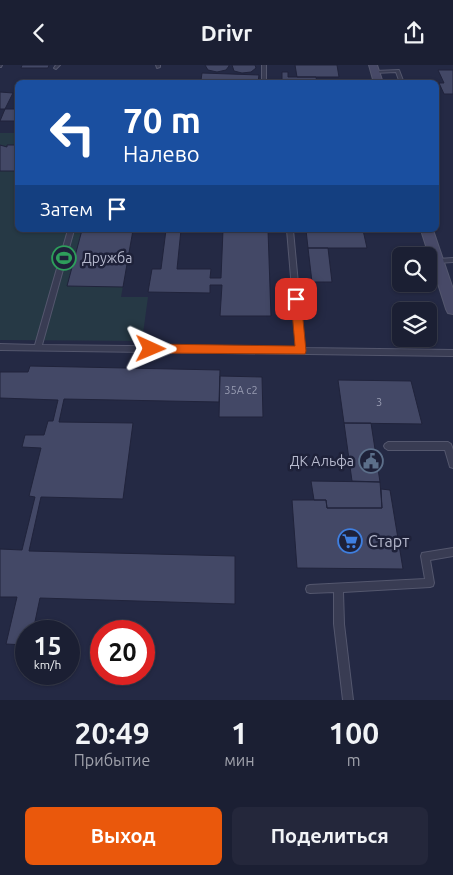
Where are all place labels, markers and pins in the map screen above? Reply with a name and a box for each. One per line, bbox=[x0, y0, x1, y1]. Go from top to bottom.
sports icon: Дружба bbox=[51, 245, 77, 271]
place label: Дружба bbox=[82, 250, 132, 266]
pin bbox=[275, 278, 317, 320]
public building icon: ДК Альфа bbox=[358, 448, 384, 474]
place label: ДК Альфа bbox=[290, 453, 354, 469]
supermarket icon: Старт bbox=[337, 528, 363, 554]
place label: Старт bbox=[368, 532, 409, 550]

